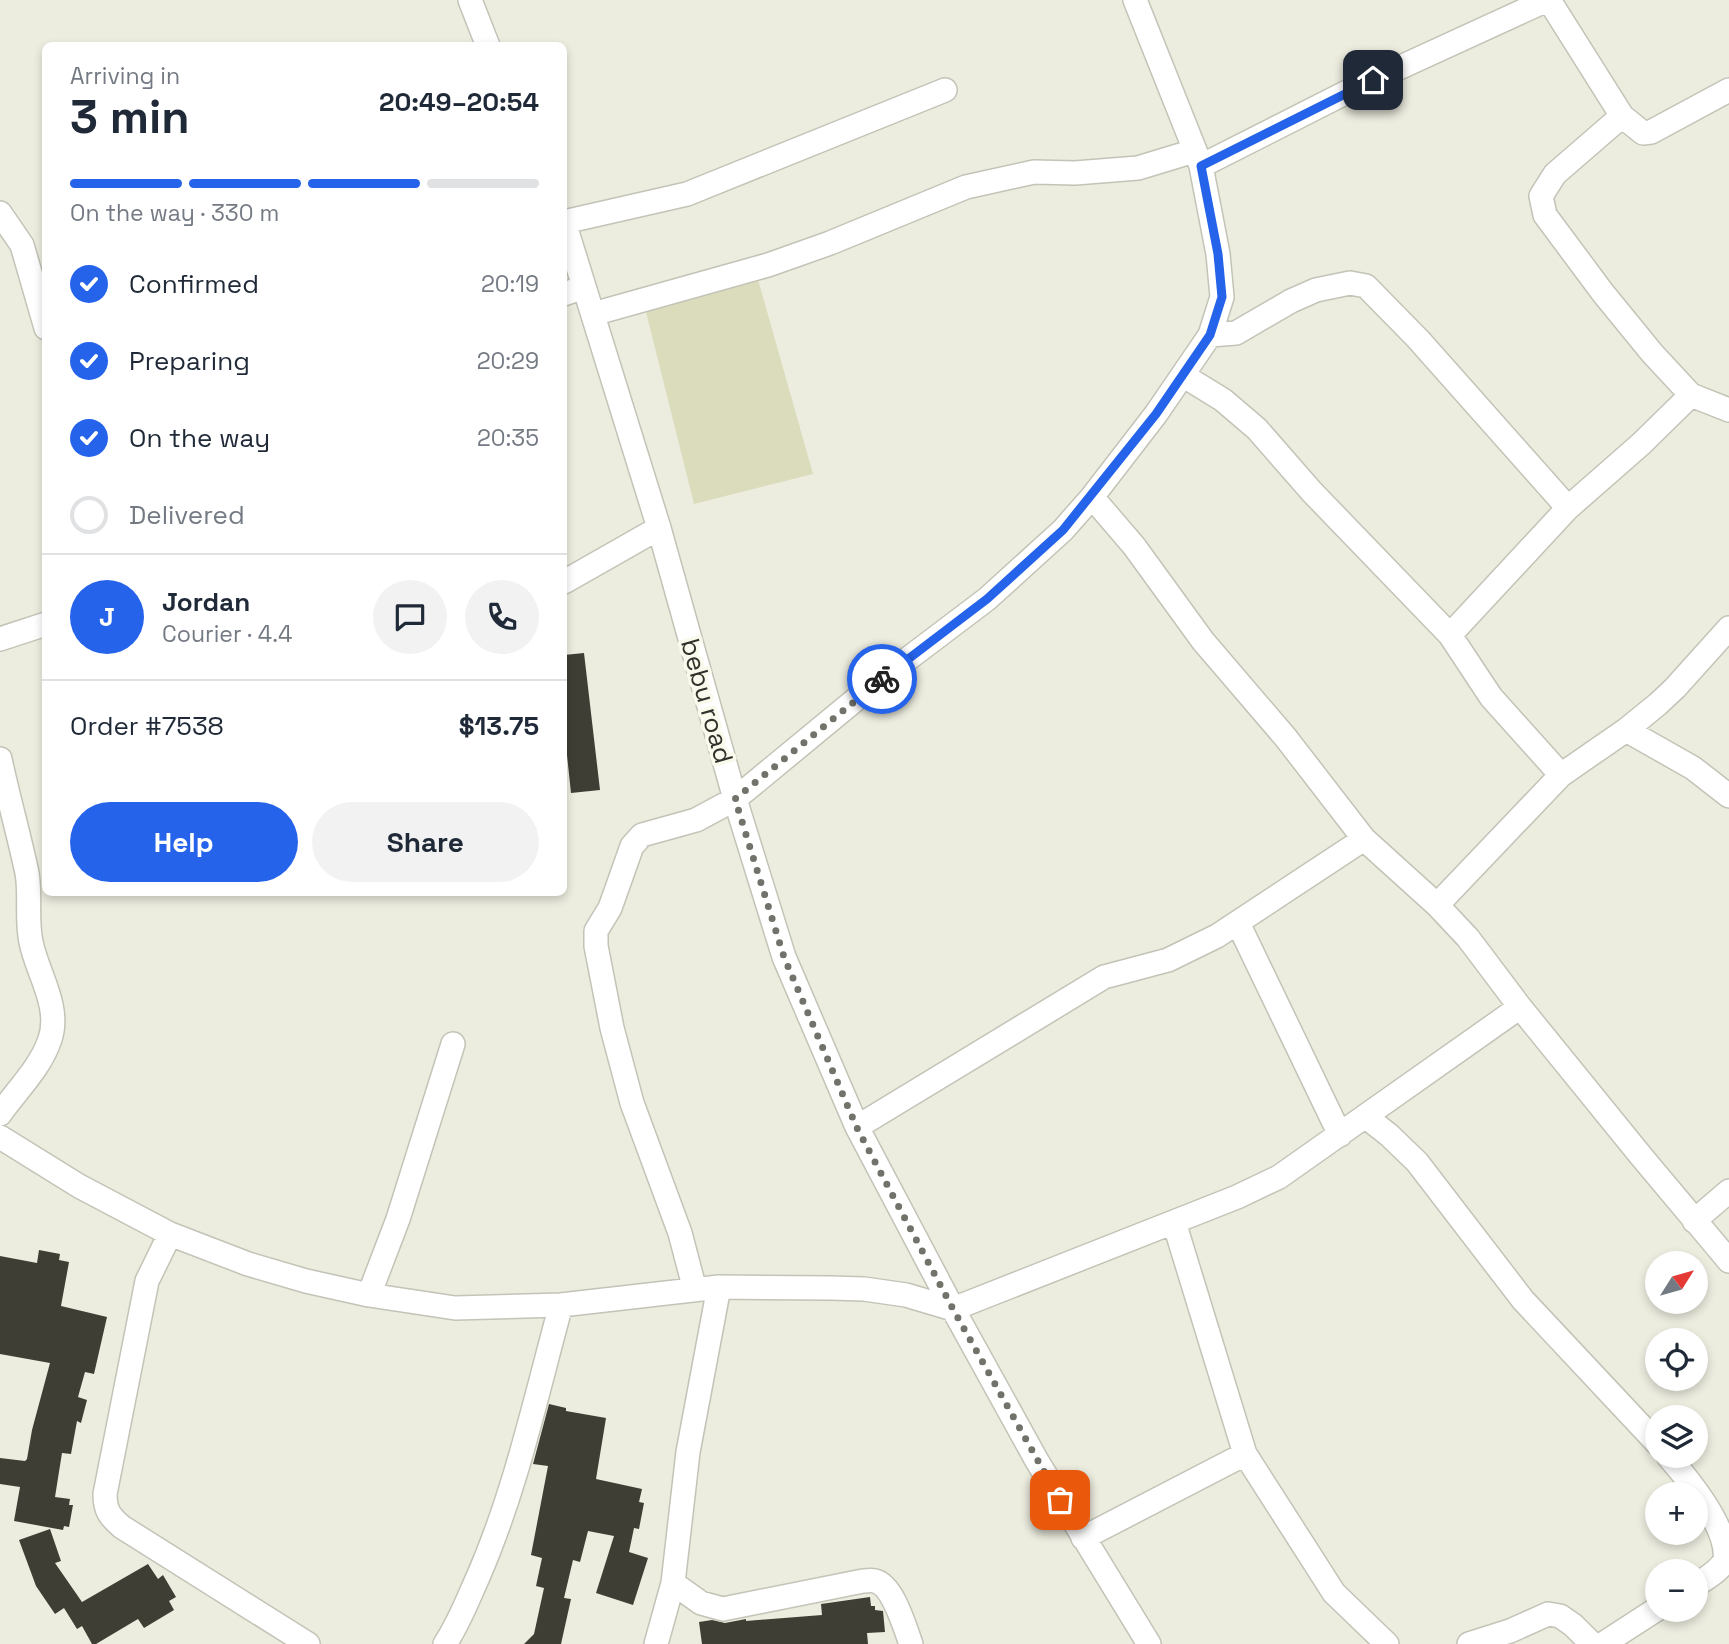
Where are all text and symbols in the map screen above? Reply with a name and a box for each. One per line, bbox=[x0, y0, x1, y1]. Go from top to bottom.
pin bbox=[1343, 50, 1403, 110]
text: Arriving in bbox=[70, 61, 180, 91]
icon: home bbox=[1354, 61, 1392, 99]
text: 20:49–20:54 bbox=[379, 85, 539, 119]
text: 3 min bbox=[70, 88, 190, 146]
text: On the way · 330 m bbox=[70, 198, 279, 228]
icon: check bbox=[70, 265, 108, 303]
text: Confirmed bbox=[129, 267, 259, 301]
text: 20:19 bbox=[481, 269, 539, 299]
icon: check bbox=[70, 342, 108, 380]
text: Preparing bbox=[129, 344, 250, 378]
text: 20:29 bbox=[477, 346, 539, 376]
icon: check bbox=[70, 419, 108, 457]
text: On the way bbox=[129, 421, 270, 455]
text: 20:35 bbox=[477, 423, 539, 453]
text: Delivered bbox=[129, 498, 245, 532]
button: chat bbox=[373, 580, 447, 654]
button: phone bbox=[465, 580, 539, 654]
text: Jordan bbox=[162, 585, 250, 619]
text: J bbox=[99, 600, 115, 634]
text: Courier · 4.4 bbox=[162, 619, 292, 649]
street label: bebu road bbox=[673, 635, 741, 767]
courier bbox=[847, 644, 917, 714]
icon: bike bbox=[863, 660, 901, 698]
text: Order #7538 bbox=[70, 709, 224, 743]
text: $13.75 bbox=[459, 709, 539, 743]
button: Help bbox=[70, 802, 298, 882]
button: Share bbox=[312, 802, 539, 882]
north arrow bbox=[1645, 1251, 1708, 1314]
map controls bbox=[1645, 1251, 1708, 1622]
button: locate bbox=[1645, 1328, 1708, 1391]
button: layers bbox=[1645, 1405, 1708, 1468]
pin bbox=[1030, 1470, 1090, 1530]
icon: bag bbox=[1041, 1481, 1079, 1519]
button: + bbox=[1645, 1482, 1708, 1545]
button: − bbox=[1645, 1559, 1708, 1622]

